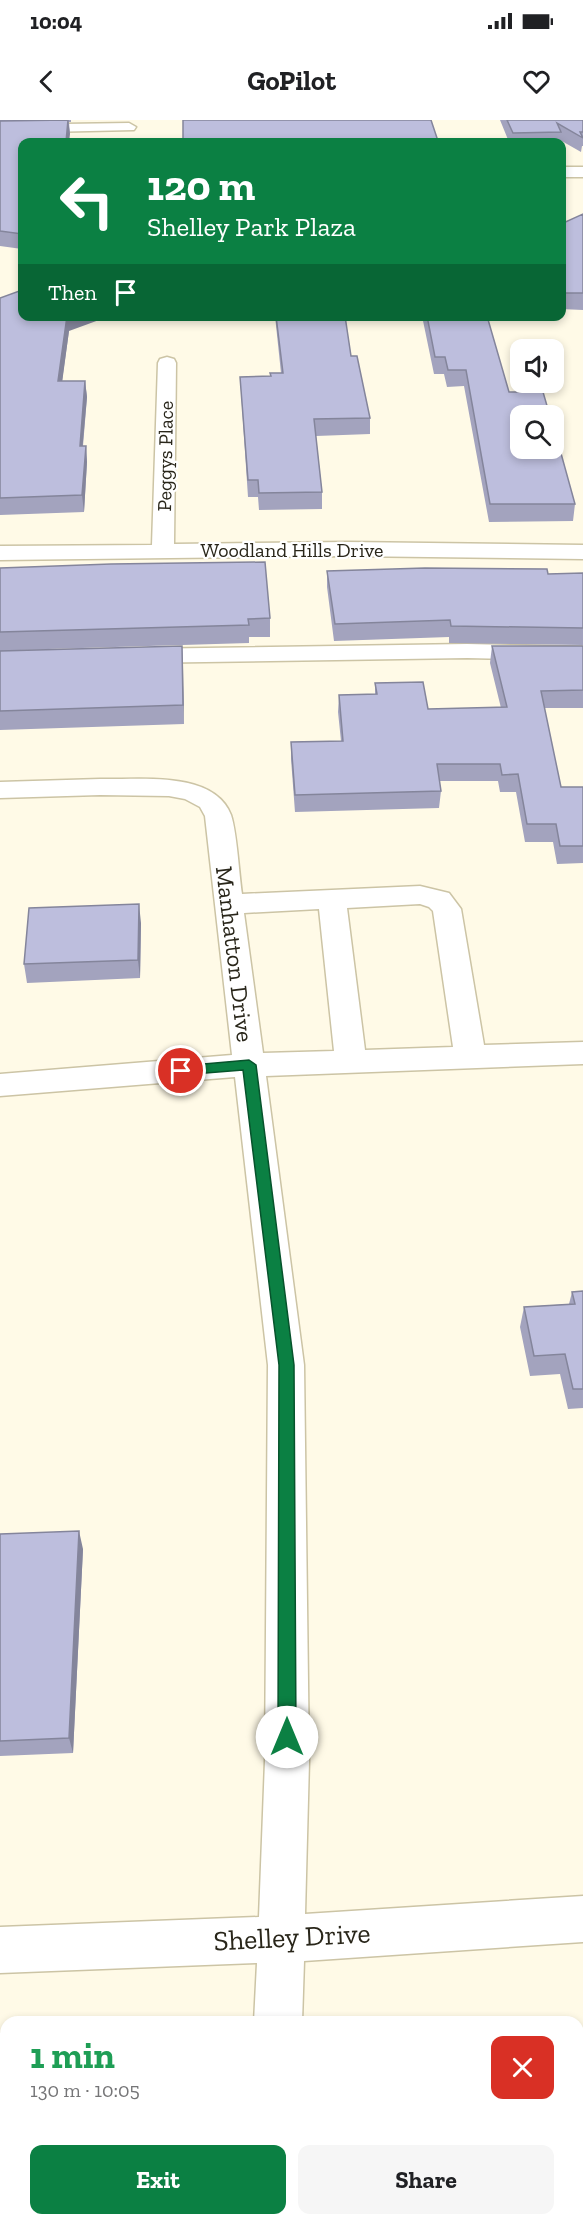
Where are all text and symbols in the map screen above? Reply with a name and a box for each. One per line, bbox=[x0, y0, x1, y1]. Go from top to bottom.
text: 10:04 bbox=[30, 8, 82, 35]
icon: back bbox=[30, 65, 63, 98]
text: GoPilot bbox=[247, 65, 336, 97]
icon: heart bbox=[520, 65, 553, 98]
text: 120 m bbox=[147, 160, 255, 211]
icon: left bbox=[48, 162, 126, 240]
text: Shelley Park Plaza bbox=[147, 211, 356, 243]
icon: arrive bbox=[109, 276, 142, 309]
text: Then bbox=[48, 279, 97, 306]
map controls bbox=[510, 339, 564, 459]
button: sound bbox=[510, 339, 564, 393]
street label: Peggys Place bbox=[152, 400, 178, 512]
button: search bbox=[510, 405, 564, 459]
street label: Woodland Hills Drive bbox=[201, 538, 383, 562]
street label: Manhatton Drive bbox=[210, 864, 260, 1044]
pin bbox=[155, 1045, 206, 1096]
icon: arrive bbox=[164, 1054, 197, 1087]
position arrow bbox=[255, 1705, 319, 1769]
street label: Shelley Drive bbox=[213, 1916, 371, 1958]
text: 1 min bbox=[30, 2034, 115, 2077]
button: close bbox=[491, 2036, 554, 2099]
text: 130 m · 10:05 bbox=[30, 2078, 140, 2102]
button: Exit bbox=[30, 2145, 286, 2214]
button: Share bbox=[298, 2145, 554, 2214]

